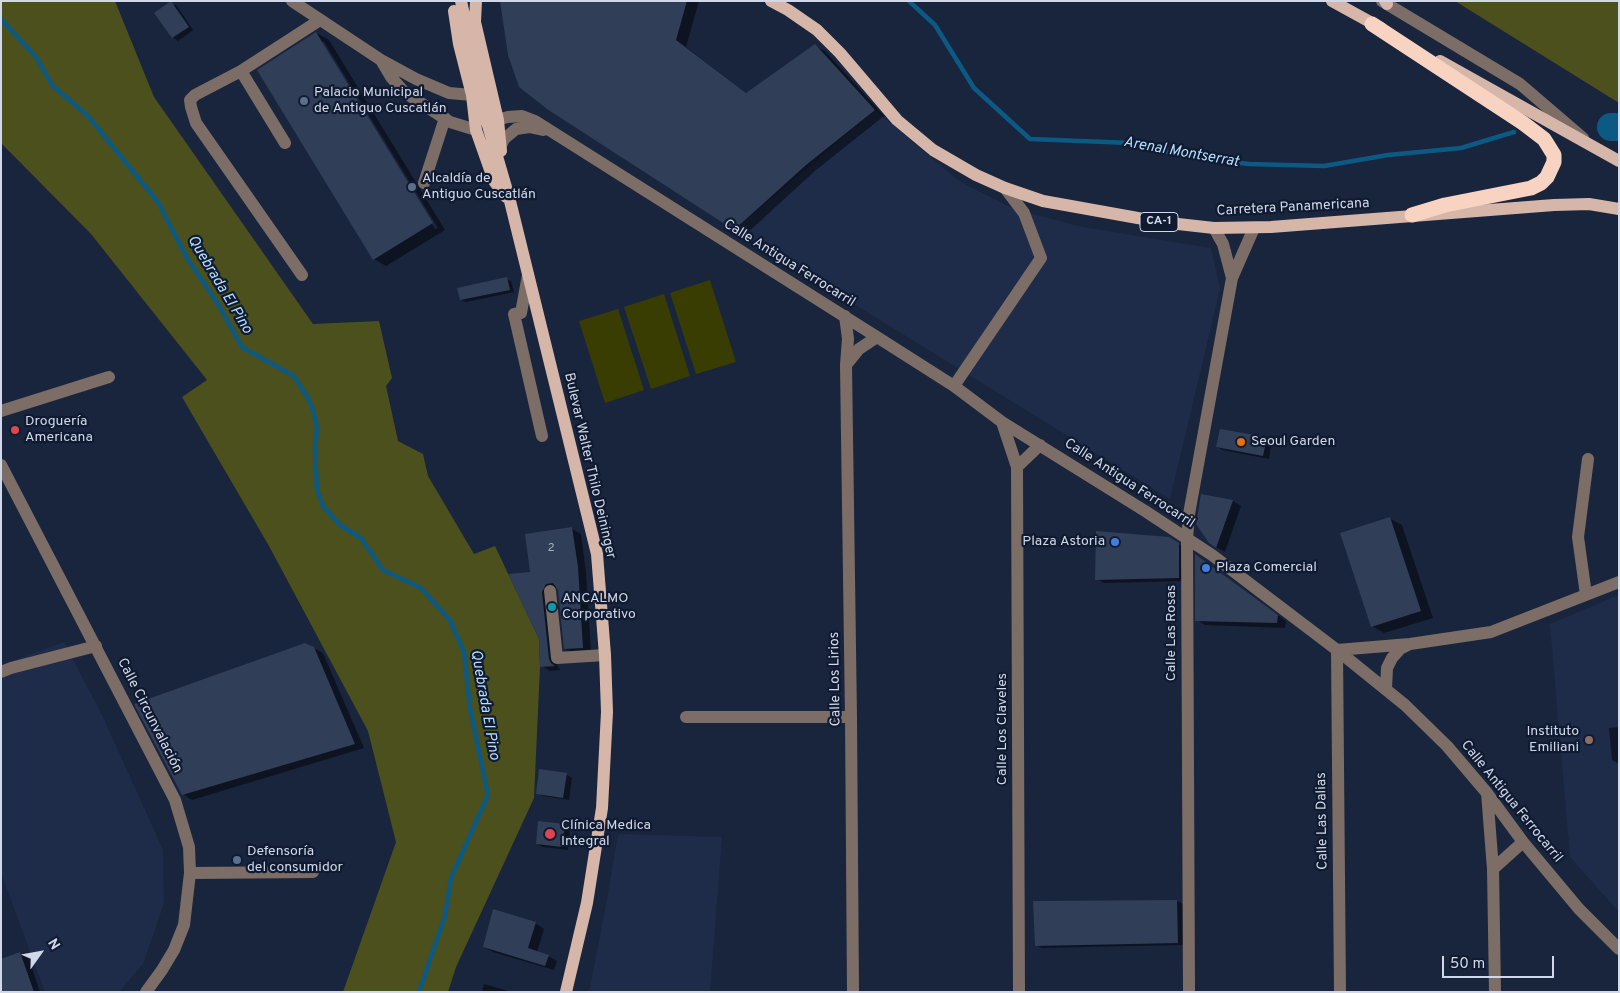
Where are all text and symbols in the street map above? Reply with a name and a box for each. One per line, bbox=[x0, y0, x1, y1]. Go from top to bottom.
place label: Palacio Municipal de Antiguo Cuscatlán bbox=[314, 85, 447, 118]
marker: Palacio Municipal de Antiguo Cuscatlán bbox=[298, 95, 310, 107]
water label: Arenal Montserrat bbox=[1122, 134, 1240, 172]
place label: Alcaldía de Antiguo Cuscatlán bbox=[422, 171, 536, 203]
marker: Alcaldía de Antiguo Cuscatlán bbox=[406, 181, 418, 193]
street label: Carretera Panamericana bbox=[1216, 196, 1370, 220]
road number: CA-1 bbox=[1140, 212, 1178, 232]
street label: Calle Antigua Ferrocarril bbox=[720, 217, 858, 311]
water label: Quebrada El Pino bbox=[183, 233, 255, 337]
street label: Bulevar Walter Thilo Deininger bbox=[559, 371, 619, 561]
place label: Droguería Americana bbox=[25, 414, 93, 447]
marker: Droguería Americana bbox=[9, 424, 21, 436]
place label: Seoul Garden bbox=[1251, 434, 1335, 450]
street label: Calle Antigua Ferrocarril bbox=[1061, 436, 1197, 532]
marker: Seoul Garden bbox=[1235, 436, 1247, 448]
place label: Plaza Astoria bbox=[1022, 534, 1105, 550]
marker: Plaza Astoria bbox=[1109, 536, 1121, 548]
house number: 2 bbox=[548, 542, 554, 556]
place label: Plaza Comercial bbox=[1216, 560, 1317, 576]
marker: Plaza Comercial bbox=[1200, 562, 1212, 574]
street label: Calle Las Rosas bbox=[1164, 585, 1180, 681]
place label: ANCALMO Corporativo bbox=[562, 591, 636, 624]
marker: ANCALMO Corporativo bbox=[546, 601, 558, 613]
street label: Calle Los Lirios bbox=[827, 632, 845, 726]
water label: Quebrada El Pino bbox=[465, 648, 503, 762]
street label: Calle Circunvalación bbox=[113, 656, 185, 776]
street label: Calle Los Claveles bbox=[995, 673, 1011, 785]
place label: Instituto Emiliani bbox=[1526, 724, 1579, 756]
marker: Instituto Emiliani bbox=[1583, 734, 1595, 746]
street label: Calle Antigua Ferrocarril bbox=[1457, 738, 1565, 866]
street label: Calle Las Dalias bbox=[1314, 772, 1332, 870]
place label: Clínica Medica Integral bbox=[561, 818, 651, 850]
marker: Clínica Medica Integral bbox=[543, 827, 557, 841]
place label: Defensoría del consumidor bbox=[247, 844, 343, 876]
marker: Defensoría del consumidor bbox=[231, 854, 243, 866]
north arrow bbox=[15, 928, 65, 978]
text: N bbox=[43, 936, 63, 954]
scale bar bbox=[1445, 946, 1558, 978]
text: 50 m bbox=[1450, 955, 1485, 974]

